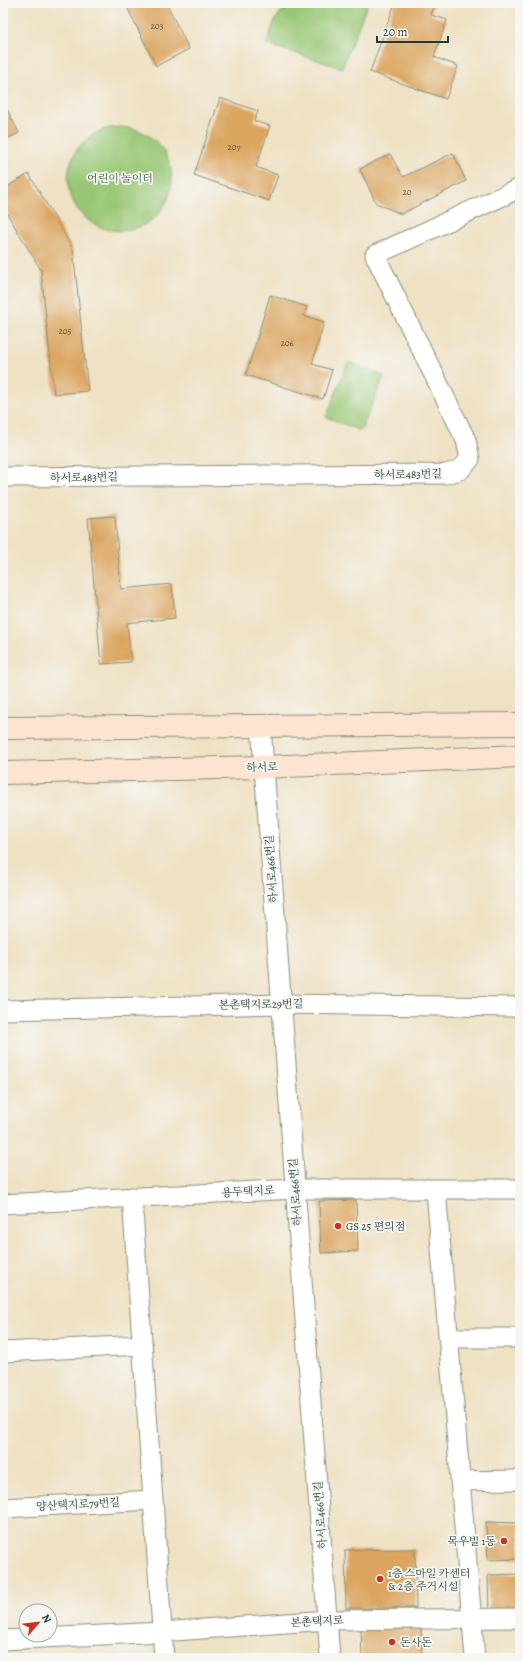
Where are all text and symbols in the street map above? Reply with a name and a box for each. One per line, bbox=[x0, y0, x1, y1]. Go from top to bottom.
scale bar bbox=[377, 18, 448, 44]
house number: 203 bbox=[151, 20, 164, 32]
text: 20 m bbox=[383, 24, 407, 40]
house number: 207 bbox=[228, 141, 241, 153]
park label: 어린이 놀이터 bbox=[87, 171, 153, 186]
house number: 20 bbox=[402, 186, 412, 198]
house number: 205 bbox=[59, 325, 72, 337]
house number: 206 bbox=[280, 337, 294, 349]
street label: 하서로483번길 bbox=[374, 466, 442, 483]
street label: 하서로483번길 bbox=[50, 469, 118, 486]
street label: 하서로 bbox=[246, 759, 279, 776]
street label: 하서로466번길 bbox=[262, 834, 281, 904]
street label: 본촌택지로29번길 bbox=[219, 996, 303, 1013]
street label: 하서로466번길 bbox=[286, 1157, 305, 1227]
street label: 용두택지로 bbox=[221, 1183, 275, 1200]
place label: GS 25 편의점 bbox=[346, 1219, 405, 1234]
marker: GS 25 편의점 bbox=[333, 1221, 343, 1231]
street label: 하서로466번길 bbox=[311, 1480, 330, 1550]
street label: 양산택지로79번길 bbox=[36, 1495, 120, 1514]
place label: 목우빌 1동 bbox=[448, 1534, 496, 1549]
marker: 목우빌 1동 bbox=[499, 1536, 509, 1546]
place label: 1층 스마일 카센터 & 2층 주거시설 bbox=[388, 1566, 471, 1594]
marker: 1층 스마일 카센터 & 2층 주거시설 bbox=[375, 1574, 385, 1584]
north arrow bbox=[18, 1603, 58, 1643]
text: N bbox=[38, 1611, 55, 1626]
street label: 본촌택지로 bbox=[290, 1613, 344, 1630]
place label: 돈사돈 bbox=[400, 1635, 432, 1650]
marker: 돈사돈 bbox=[387, 1637, 397, 1647]

